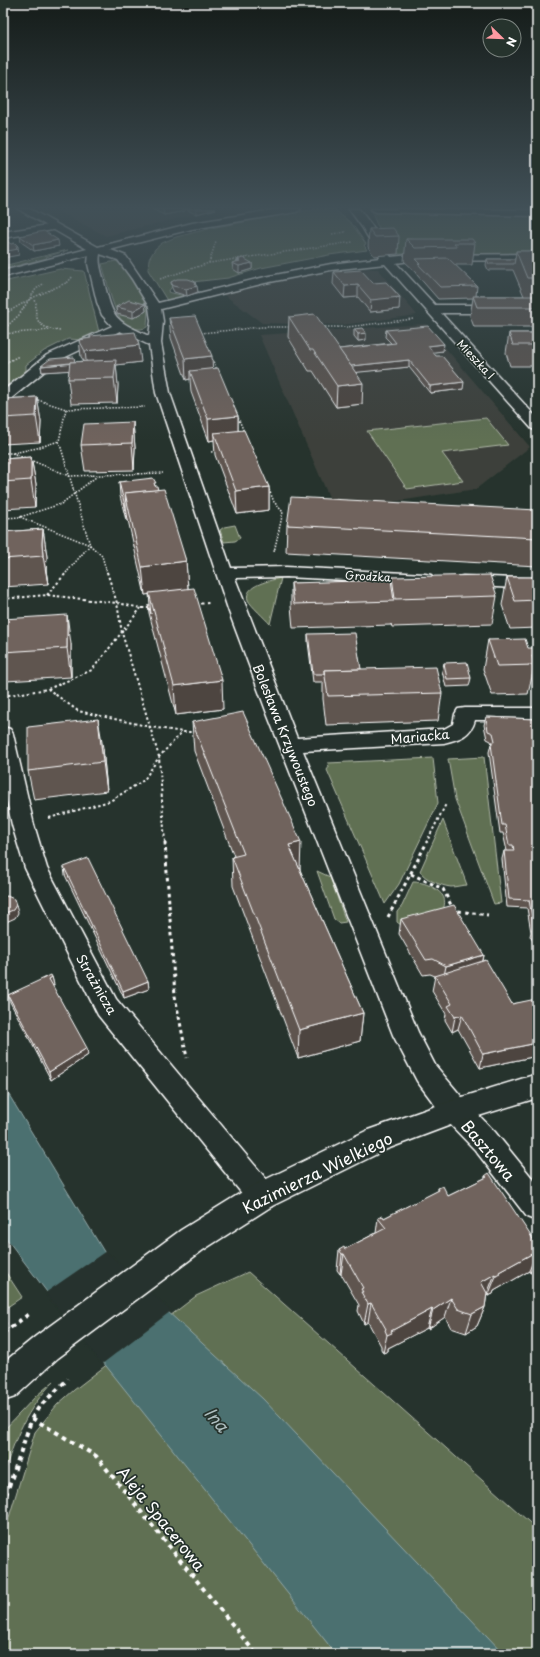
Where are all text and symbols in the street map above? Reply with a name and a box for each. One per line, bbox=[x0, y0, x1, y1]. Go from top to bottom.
north arrow bbox=[482, 18, 522, 58]
text: N bbox=[502, 35, 521, 50]
street label: Mieszka I bbox=[453, 335, 499, 383]
street label: Grodzka bbox=[345, 566, 392, 586]
street label: Bolesława Krzywoustego bbox=[249, 661, 323, 809]
street label: Mariacka bbox=[390, 724, 451, 748]
street label: Strażnicza bbox=[72, 950, 122, 1019]
street label: Basztowa bbox=[456, 1114, 522, 1186]
street label: Kazimierza Wielkiego bbox=[238, 1125, 396, 1219]
water label: Ina bbox=[199, 1401, 236, 1438]
street label: Aleja Spacerowa bbox=[112, 1460, 212, 1576]

